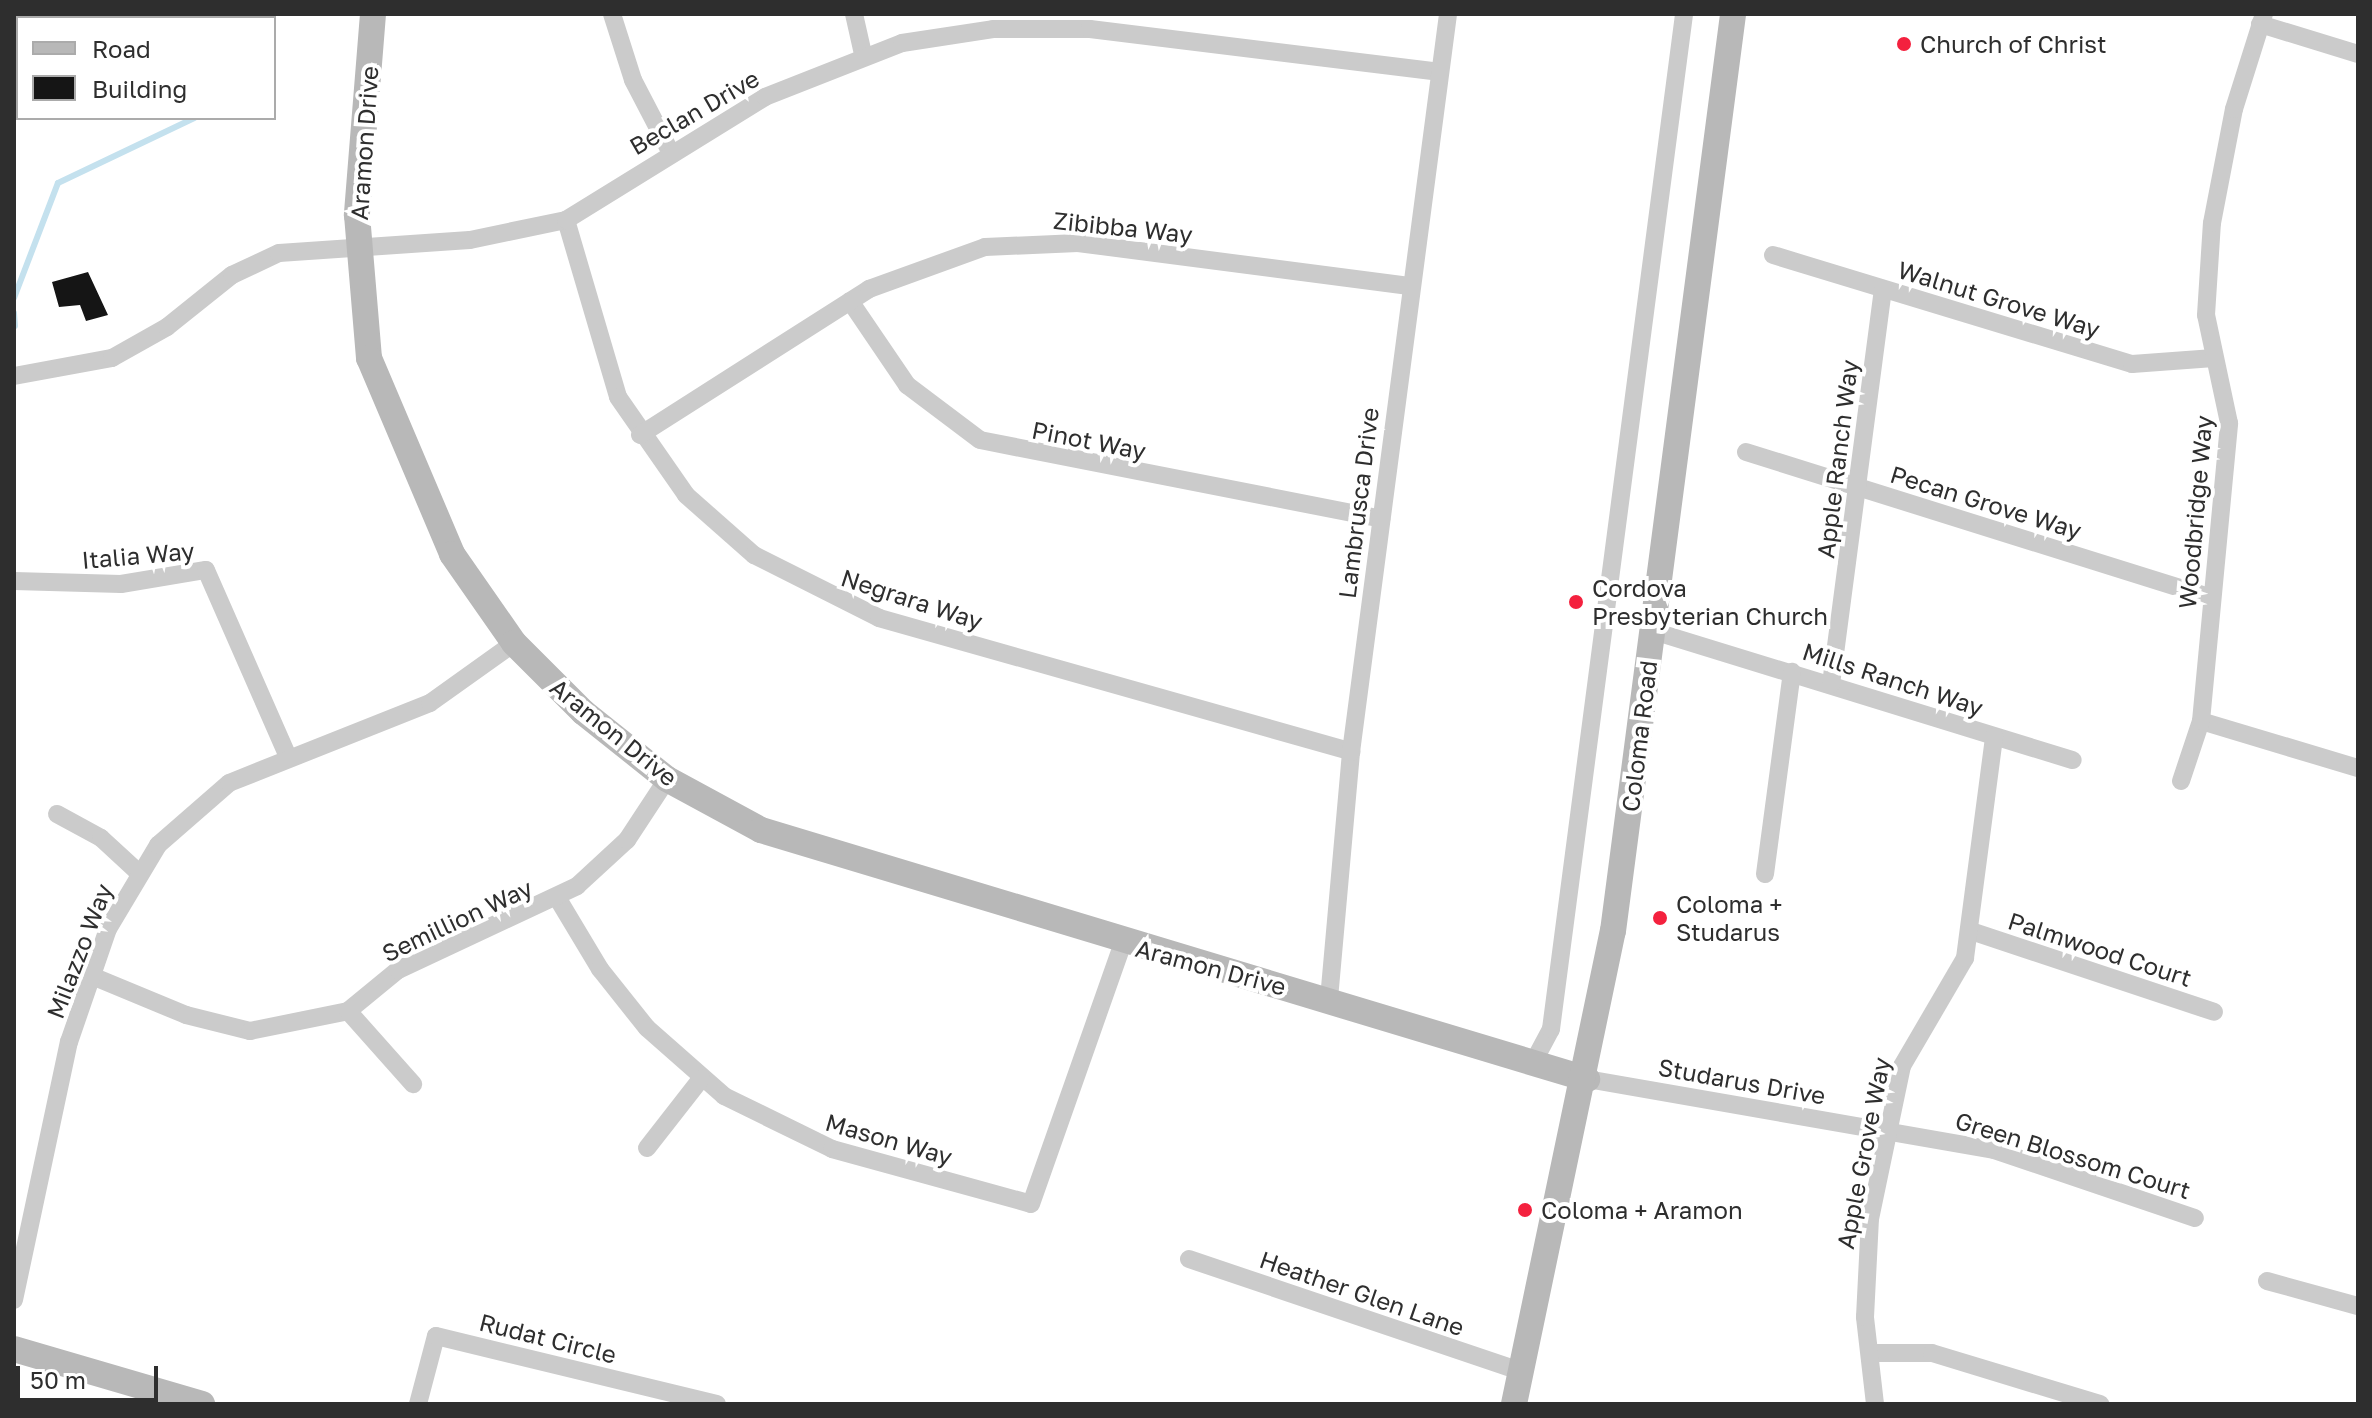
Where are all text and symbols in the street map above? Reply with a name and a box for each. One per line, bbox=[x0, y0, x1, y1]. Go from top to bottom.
legend bbox=[16, 16, 276, 120]
place label: Church of Christ bbox=[1920, 30, 2107, 58]
text: Road bbox=[92, 34, 151, 63]
marker: Church of Christ bbox=[1895, 35, 1913, 53]
street label: Beclan Drive bbox=[624, 63, 764, 161]
street label: Aramon Drive bbox=[344, 65, 384, 221]
text: Building bbox=[92, 74, 187, 103]
street label: Zibibba Way bbox=[1052, 205, 1194, 249]
street label: Walnut Grove Way bbox=[1895, 255, 2103, 343]
street label: Apple Ranch Way bbox=[1811, 358, 1863, 560]
street label: Lambrusca Drive bbox=[1332, 406, 1384, 600]
street label: Woodbridge Way bbox=[2172, 414, 2218, 610]
street label: Pinot Way bbox=[1030, 415, 1148, 465]
street label: Pecan Grove Way bbox=[1887, 459, 2085, 545]
street label: Italia Way bbox=[80, 536, 196, 574]
street label: Negrara Way bbox=[838, 563, 986, 635]
place label: Cordova Presbyterian Church bbox=[1592, 574, 1828, 630]
marker: Cordova Presbyterian Church bbox=[1567, 593, 1585, 611]
street label: Mills Ranch Way bbox=[1799, 636, 1987, 722]
street label: Coloma Road bbox=[1615, 659, 1663, 813]
street label: Aramon Drive bbox=[545, 672, 683, 792]
street label: Semillion Way bbox=[377, 873, 537, 967]
street label: Milazzo Way bbox=[40, 880, 118, 1022]
place label: Coloma + Studarus bbox=[1676, 890, 1783, 946]
street label: Palmwood Court bbox=[2005, 906, 2195, 992]
marker: Coloma + Studarus bbox=[1651, 909, 1669, 927]
street label: Aramon Drive bbox=[1133, 933, 1289, 1001]
street label: Studarus Drive bbox=[1656, 1052, 1828, 1110]
street label: Apple Grove Way bbox=[1830, 1055, 1896, 1251]
street label: Green Blossom Court bbox=[1952, 1106, 2194, 1204]
street label: Mason Way bbox=[822, 1107, 956, 1171]
place label: Coloma + Aramon bbox=[1541, 1196, 1743, 1224]
marker: Coloma + Aramon bbox=[1516, 1201, 1534, 1219]
street label: Heather Glen Lane bbox=[1256, 1244, 1468, 1342]
street label: Rudat Circle bbox=[476, 1307, 620, 1369]
scale bar bbox=[20, 1350, 162, 1400]
text: 50 m bbox=[30, 1365, 86, 1394]

